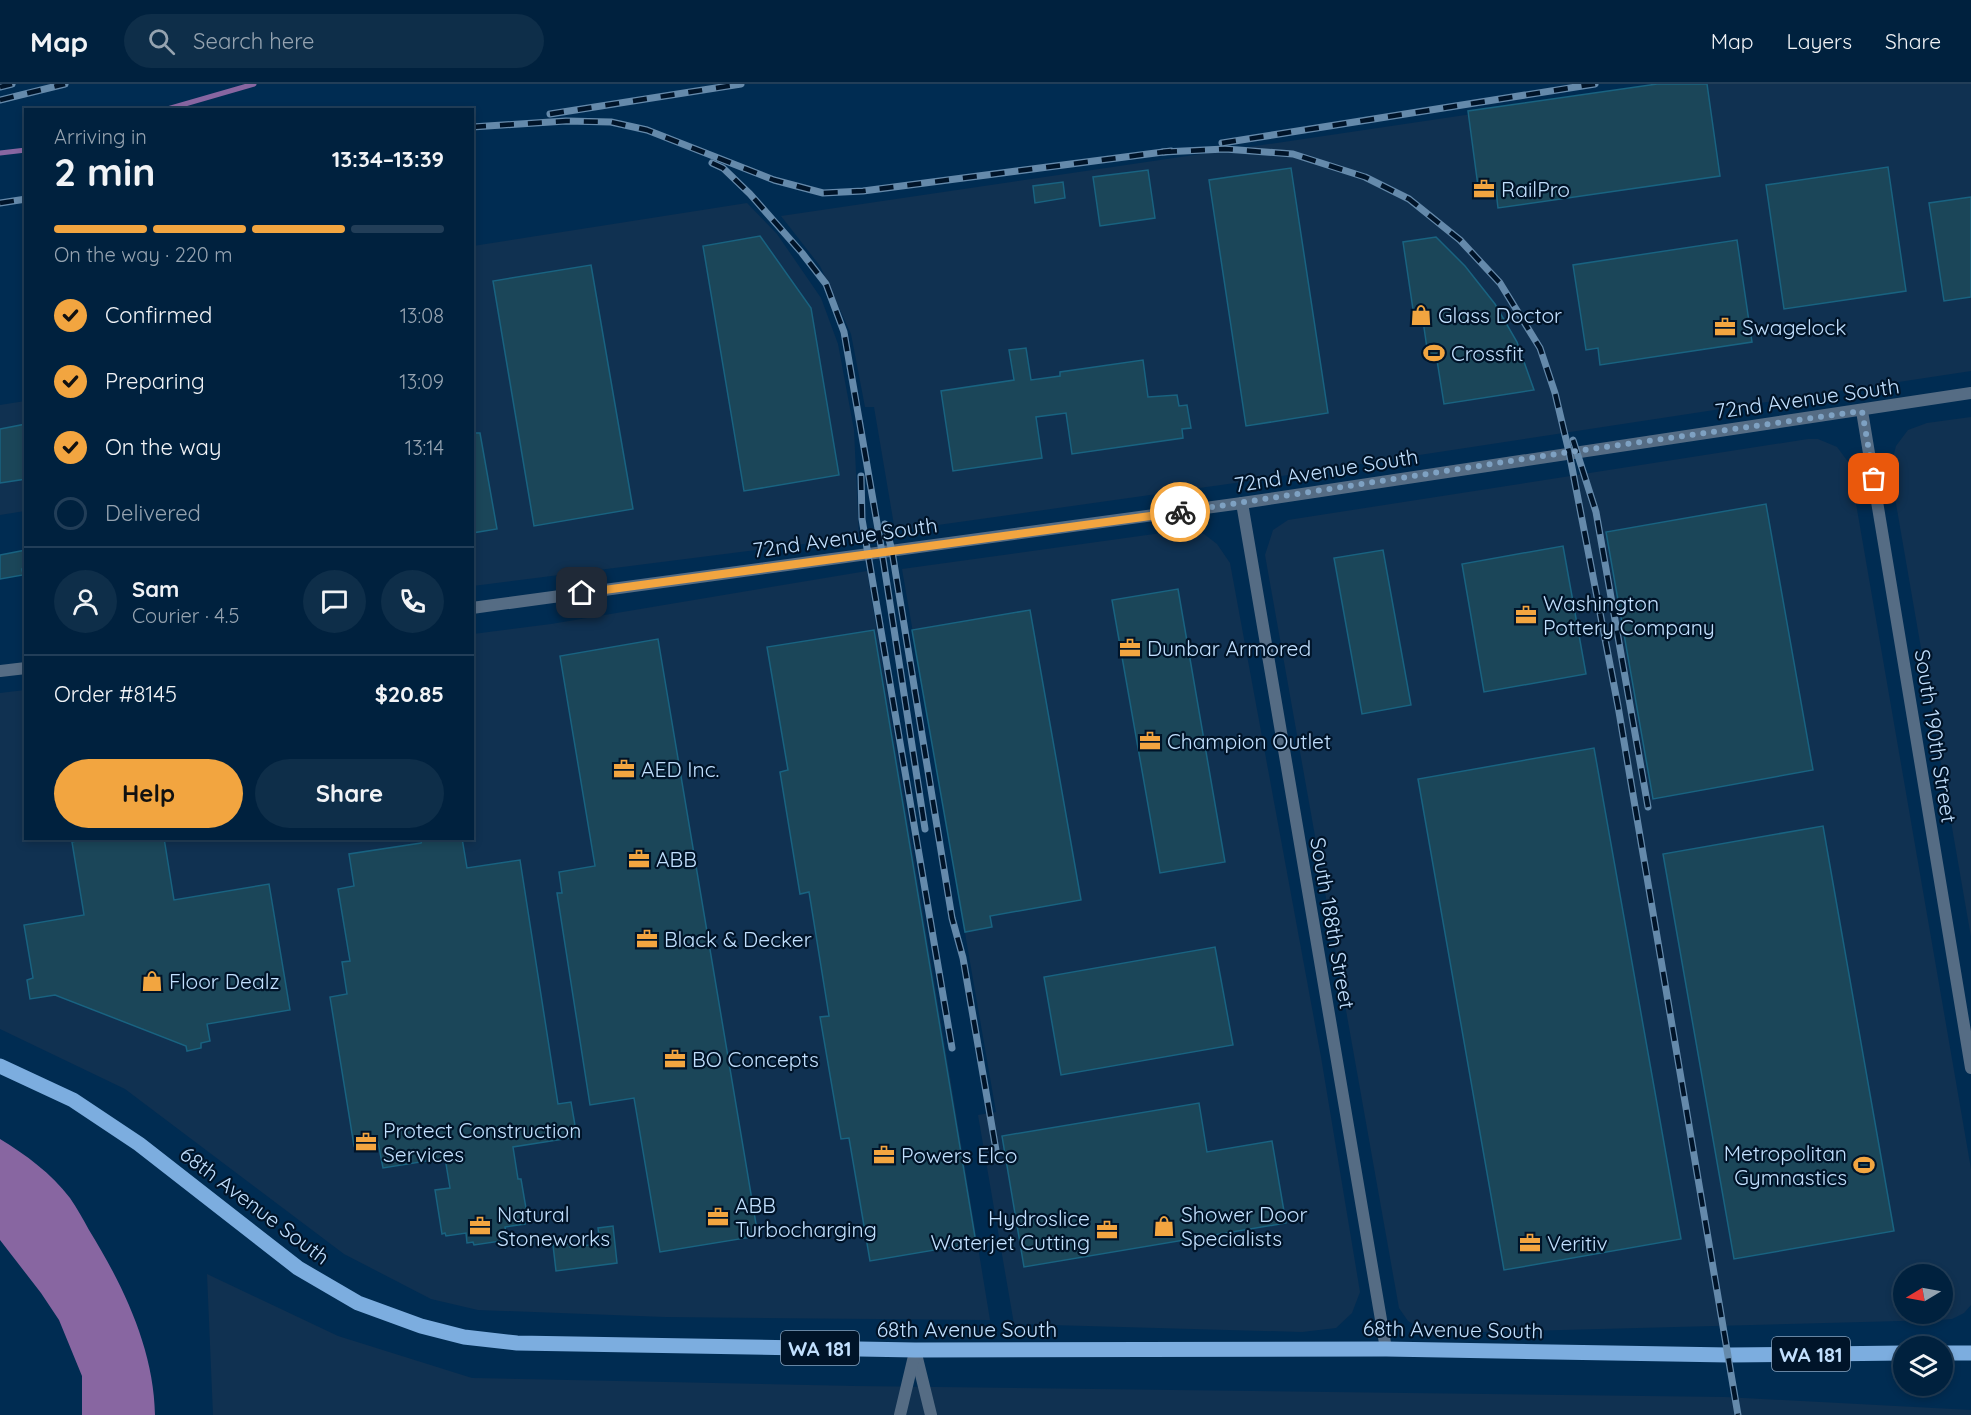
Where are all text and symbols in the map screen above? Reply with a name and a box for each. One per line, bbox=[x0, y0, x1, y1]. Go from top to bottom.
search box bbox=[124, 14, 544, 68]
text: Map bbox=[30, 24, 88, 59]
icon: search bbox=[145, 25, 178, 58]
text: Search here bbox=[193, 27, 315, 55]
text: Map bbox=[1711, 28, 1754, 54]
text: Layers bbox=[1787, 28, 1852, 54]
text: Share bbox=[1885, 28, 1941, 54]
text: Arriving in bbox=[54, 124, 147, 149]
text: 13:34–13:39 bbox=[332, 145, 444, 173]
text: 2 min bbox=[54, 147, 156, 196]
place label: RailPro bbox=[1501, 176, 1570, 202]
office icon: RailPro bbox=[1472, 177, 1496, 201]
text: On the way · 220 m bbox=[54, 242, 232, 267]
icon: check bbox=[54, 299, 87, 332]
text: Confirmed bbox=[105, 301, 212, 329]
place label: Glass Doctor bbox=[1438, 302, 1562, 328]
text: 13:08 bbox=[400, 303, 444, 328]
shop icon: Glass Doctor bbox=[1409, 303, 1433, 327]
place label: Swagelock bbox=[1742, 314, 1846, 340]
office icon: Swagelock bbox=[1713, 315, 1737, 339]
place label: Crossfit bbox=[1451, 340, 1524, 366]
sports icon: Crossfit bbox=[1422, 341, 1446, 365]
icon: check bbox=[54, 365, 87, 398]
text: Preparing bbox=[105, 367, 205, 395]
text: 13:09 bbox=[399, 369, 444, 394]
street label: 72nd Avenue South bbox=[1713, 372, 1901, 424]
icon: check bbox=[54, 431, 87, 464]
text: On the way bbox=[105, 433, 221, 461]
text: 13:14 bbox=[405, 435, 444, 460]
street label: 72nd Avenue South bbox=[1232, 443, 1420, 497]
pin bbox=[1848, 453, 1899, 504]
icon: bag bbox=[1857, 462, 1890, 495]
courier bbox=[1150, 482, 1210, 542]
icon: bike bbox=[1164, 496, 1197, 529]
text: Delivered bbox=[105, 499, 201, 527]
street label: 72nd Avenue South bbox=[751, 511, 939, 563]
pin bbox=[556, 567, 607, 618]
button: person bbox=[54, 570, 117, 633]
button: chat bbox=[303, 570, 366, 633]
button: phone bbox=[381, 570, 444, 633]
text: Sam bbox=[132, 575, 179, 603]
icon: home bbox=[565, 576, 598, 609]
place label: Washington Pottery Company bbox=[1543, 590, 1715, 640]
text: Courier · 4.5 bbox=[132, 603, 239, 628]
office icon: Washington Pottery Company bbox=[1514, 603, 1538, 627]
place label: Dunbar Armored bbox=[1147, 635, 1311, 661]
office icon: Dunbar Armored bbox=[1118, 636, 1142, 660]
street label: South 190th Street bbox=[1909, 647, 1963, 825]
text: Order #8145 bbox=[54, 680, 177, 708]
text: $20.85 bbox=[375, 680, 444, 708]
place label: Champion Outlet bbox=[1167, 728, 1331, 754]
office icon: Champion Outlet bbox=[1138, 729, 1162, 753]
place label: AED Inc. bbox=[641, 756, 719, 782]
office icon: AED Inc. bbox=[612, 757, 636, 781]
button: Help bbox=[54, 759, 243, 828]
button: Share bbox=[255, 759, 444, 828]
street label: South 188th Street bbox=[1305, 835, 1361, 1011]
place label: ABB bbox=[656, 846, 697, 872]
office icon: ABB bbox=[627, 847, 651, 871]
place label: Black & Decker bbox=[664, 926, 812, 952]
office icon: Black & Decker bbox=[635, 927, 659, 951]
place label: Floor Dealz bbox=[169, 968, 280, 994]
shop icon: Floor Dealz bbox=[140, 969, 164, 993]
place label: BO Concepts bbox=[692, 1046, 819, 1072]
office icon: BO Concepts bbox=[663, 1047, 687, 1071]
place label: Protect Construction Services bbox=[383, 1117, 581, 1167]
office icon: Protect Construction Services bbox=[354, 1130, 378, 1154]
street label: 68th Avenue South bbox=[175, 1140, 335, 1270]
place label: Metropolitan Gymnastics bbox=[1724, 1140, 1847, 1190]
place label: Powers Elco bbox=[901, 1142, 1017, 1168]
office icon: Powers Elco bbox=[872, 1143, 896, 1167]
sports icon: Metropolitan Gymnastics bbox=[1852, 1153, 1876, 1177]
place label: ABB Turbocharging bbox=[735, 1192, 877, 1242]
place label: Natural Stoneworks bbox=[497, 1201, 610, 1251]
place label: Shower Door Specialists bbox=[1181, 1201, 1308, 1251]
office icon: ABB Turbocharging bbox=[706, 1205, 730, 1229]
place label: Hydroslice Waterjet Cutting bbox=[930, 1205, 1090, 1255]
office icon: Natural Stoneworks bbox=[468, 1214, 492, 1238]
shop icon: Shower Door Specialists bbox=[1152, 1214, 1176, 1238]
office icon: Hydroslice Waterjet Cutting bbox=[1095, 1218, 1119, 1242]
place label: Veritiv bbox=[1547, 1230, 1608, 1256]
office icon: Veritiv bbox=[1518, 1231, 1542, 1255]
north arrow bbox=[1893, 1264, 1953, 1324]
map controls bbox=[1893, 1264, 1953, 1396]
street label: 68th Avenue South bbox=[1363, 1314, 1543, 1344]
street label: 68th Avenue South bbox=[877, 1316, 1057, 1342]
road number: WA 181 bbox=[781, 1331, 859, 1365]
button: layers bbox=[1893, 1336, 1953, 1396]
road number: WA 181 bbox=[1772, 1337, 1850, 1371]

